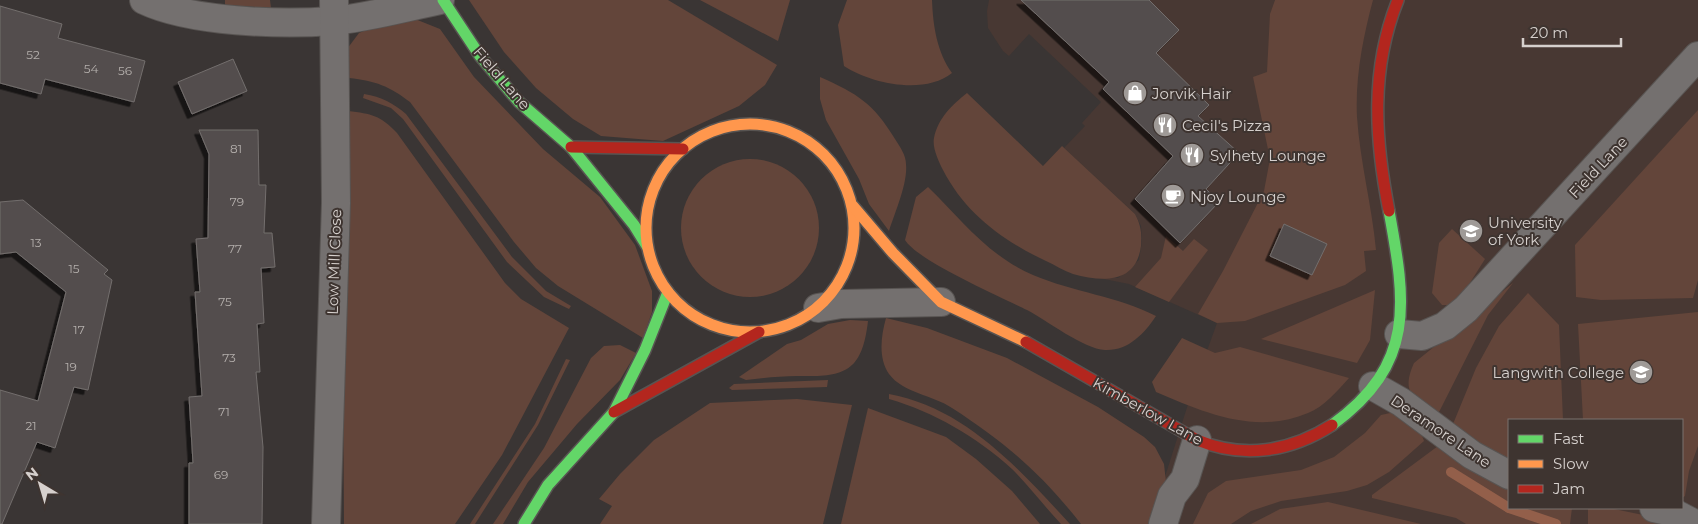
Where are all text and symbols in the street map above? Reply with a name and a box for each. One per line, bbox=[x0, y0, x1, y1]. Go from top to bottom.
scale bar bbox=[1523, 15, 1620, 47]
text: 20 m bbox=[1530, 23, 1568, 42]
street label: Field Lane bbox=[469, 42, 535, 114]
house number: 52 bbox=[26, 47, 40, 62]
house number: 54 bbox=[84, 61, 98, 76]
house number: 56 bbox=[118, 63, 132, 78]
shop icon: Jorvik Hair bbox=[1122, 80, 1148, 106]
place label: Jorvik Hair bbox=[1151, 84, 1231, 103]
restaurant icon: Cecil's Pizza bbox=[1152, 112, 1178, 138]
place label: Cecil's Pizza bbox=[1182, 116, 1271, 135]
street label: Field Lane bbox=[1565, 132, 1631, 202]
house number: 81 bbox=[230, 141, 242, 156]
restaurant icon: Sylhety Lounge bbox=[1179, 142, 1205, 168]
place label: Sylhety Lounge bbox=[1210, 146, 1326, 165]
cafe icon: Njoy Lounge bbox=[1160, 183, 1186, 209]
place label: Njoy Lounge bbox=[1190, 187, 1286, 206]
house number: 79 bbox=[230, 194, 244, 209]
street label: Low Mill Close bbox=[323, 209, 345, 315]
place label: University of York bbox=[1488, 213, 1563, 249]
school or university icon: University of York bbox=[1458, 218, 1484, 244]
house number: 13 bbox=[30, 235, 42, 250]
house number: 77 bbox=[228, 241, 242, 256]
house number: 15 bbox=[68, 261, 80, 276]
house number: 75 bbox=[218, 294, 232, 309]
house number: 17 bbox=[73, 322, 85, 337]
house number: 73 bbox=[222, 350, 236, 365]
house number: 19 bbox=[65, 359, 77, 374]
school or university icon: Langwith College bbox=[1628, 359, 1654, 385]
place label: Langwith College bbox=[1492, 363, 1624, 382]
street label: Kimberlow Lane bbox=[1090, 373, 1206, 449]
street label: Deramore Lane bbox=[1387, 390, 1495, 472]
house number: 71 bbox=[218, 404, 230, 419]
house number: 21 bbox=[25, 418, 37, 433]
legend bbox=[1508, 419, 1683, 509]
text: Fast bbox=[1553, 429, 1584, 448]
text: Slow bbox=[1553, 454, 1589, 473]
north arrow bbox=[15, 459, 65, 509]
text: N bbox=[22, 463, 42, 484]
house number: 69 bbox=[214, 467, 228, 482]
text: Jam bbox=[1552, 479, 1585, 498]

